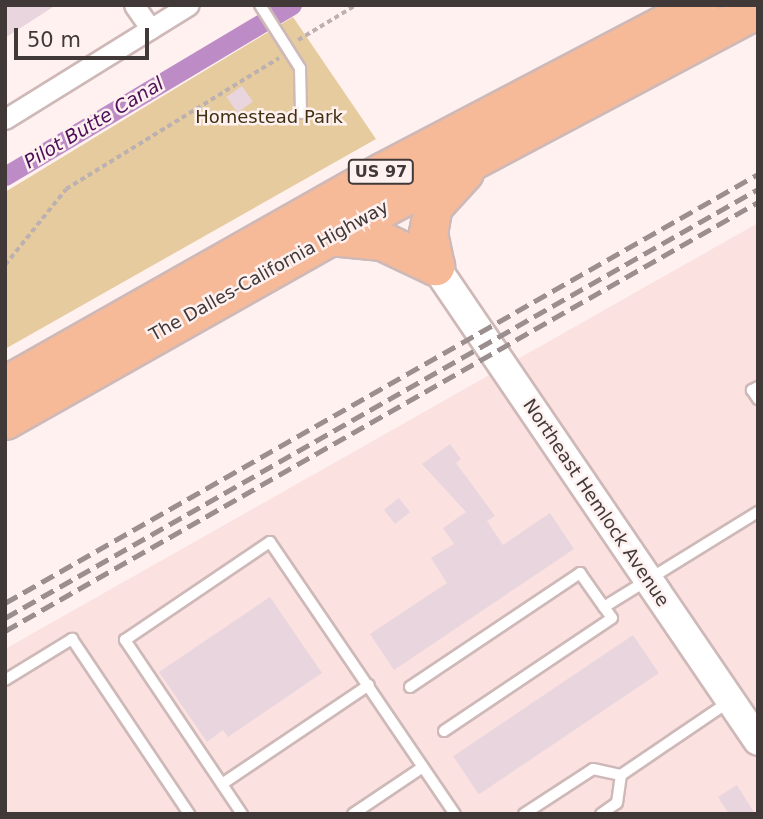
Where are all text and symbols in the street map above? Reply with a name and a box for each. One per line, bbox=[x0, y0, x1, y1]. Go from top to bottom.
scale bar bbox=[18, 14, 152, 58]
text: 50 m bbox=[27, 28, 81, 52]
water label: Pilot Butte Canal bbox=[20, 72, 168, 174]
park label: Homestead Park bbox=[195, 106, 343, 128]
road number: US 97 bbox=[348, 160, 414, 184]
street label: The Dalles-California Highway bbox=[146, 196, 392, 346]
street label: Northeast Hemlock Avenue bbox=[518, 395, 674, 611]

